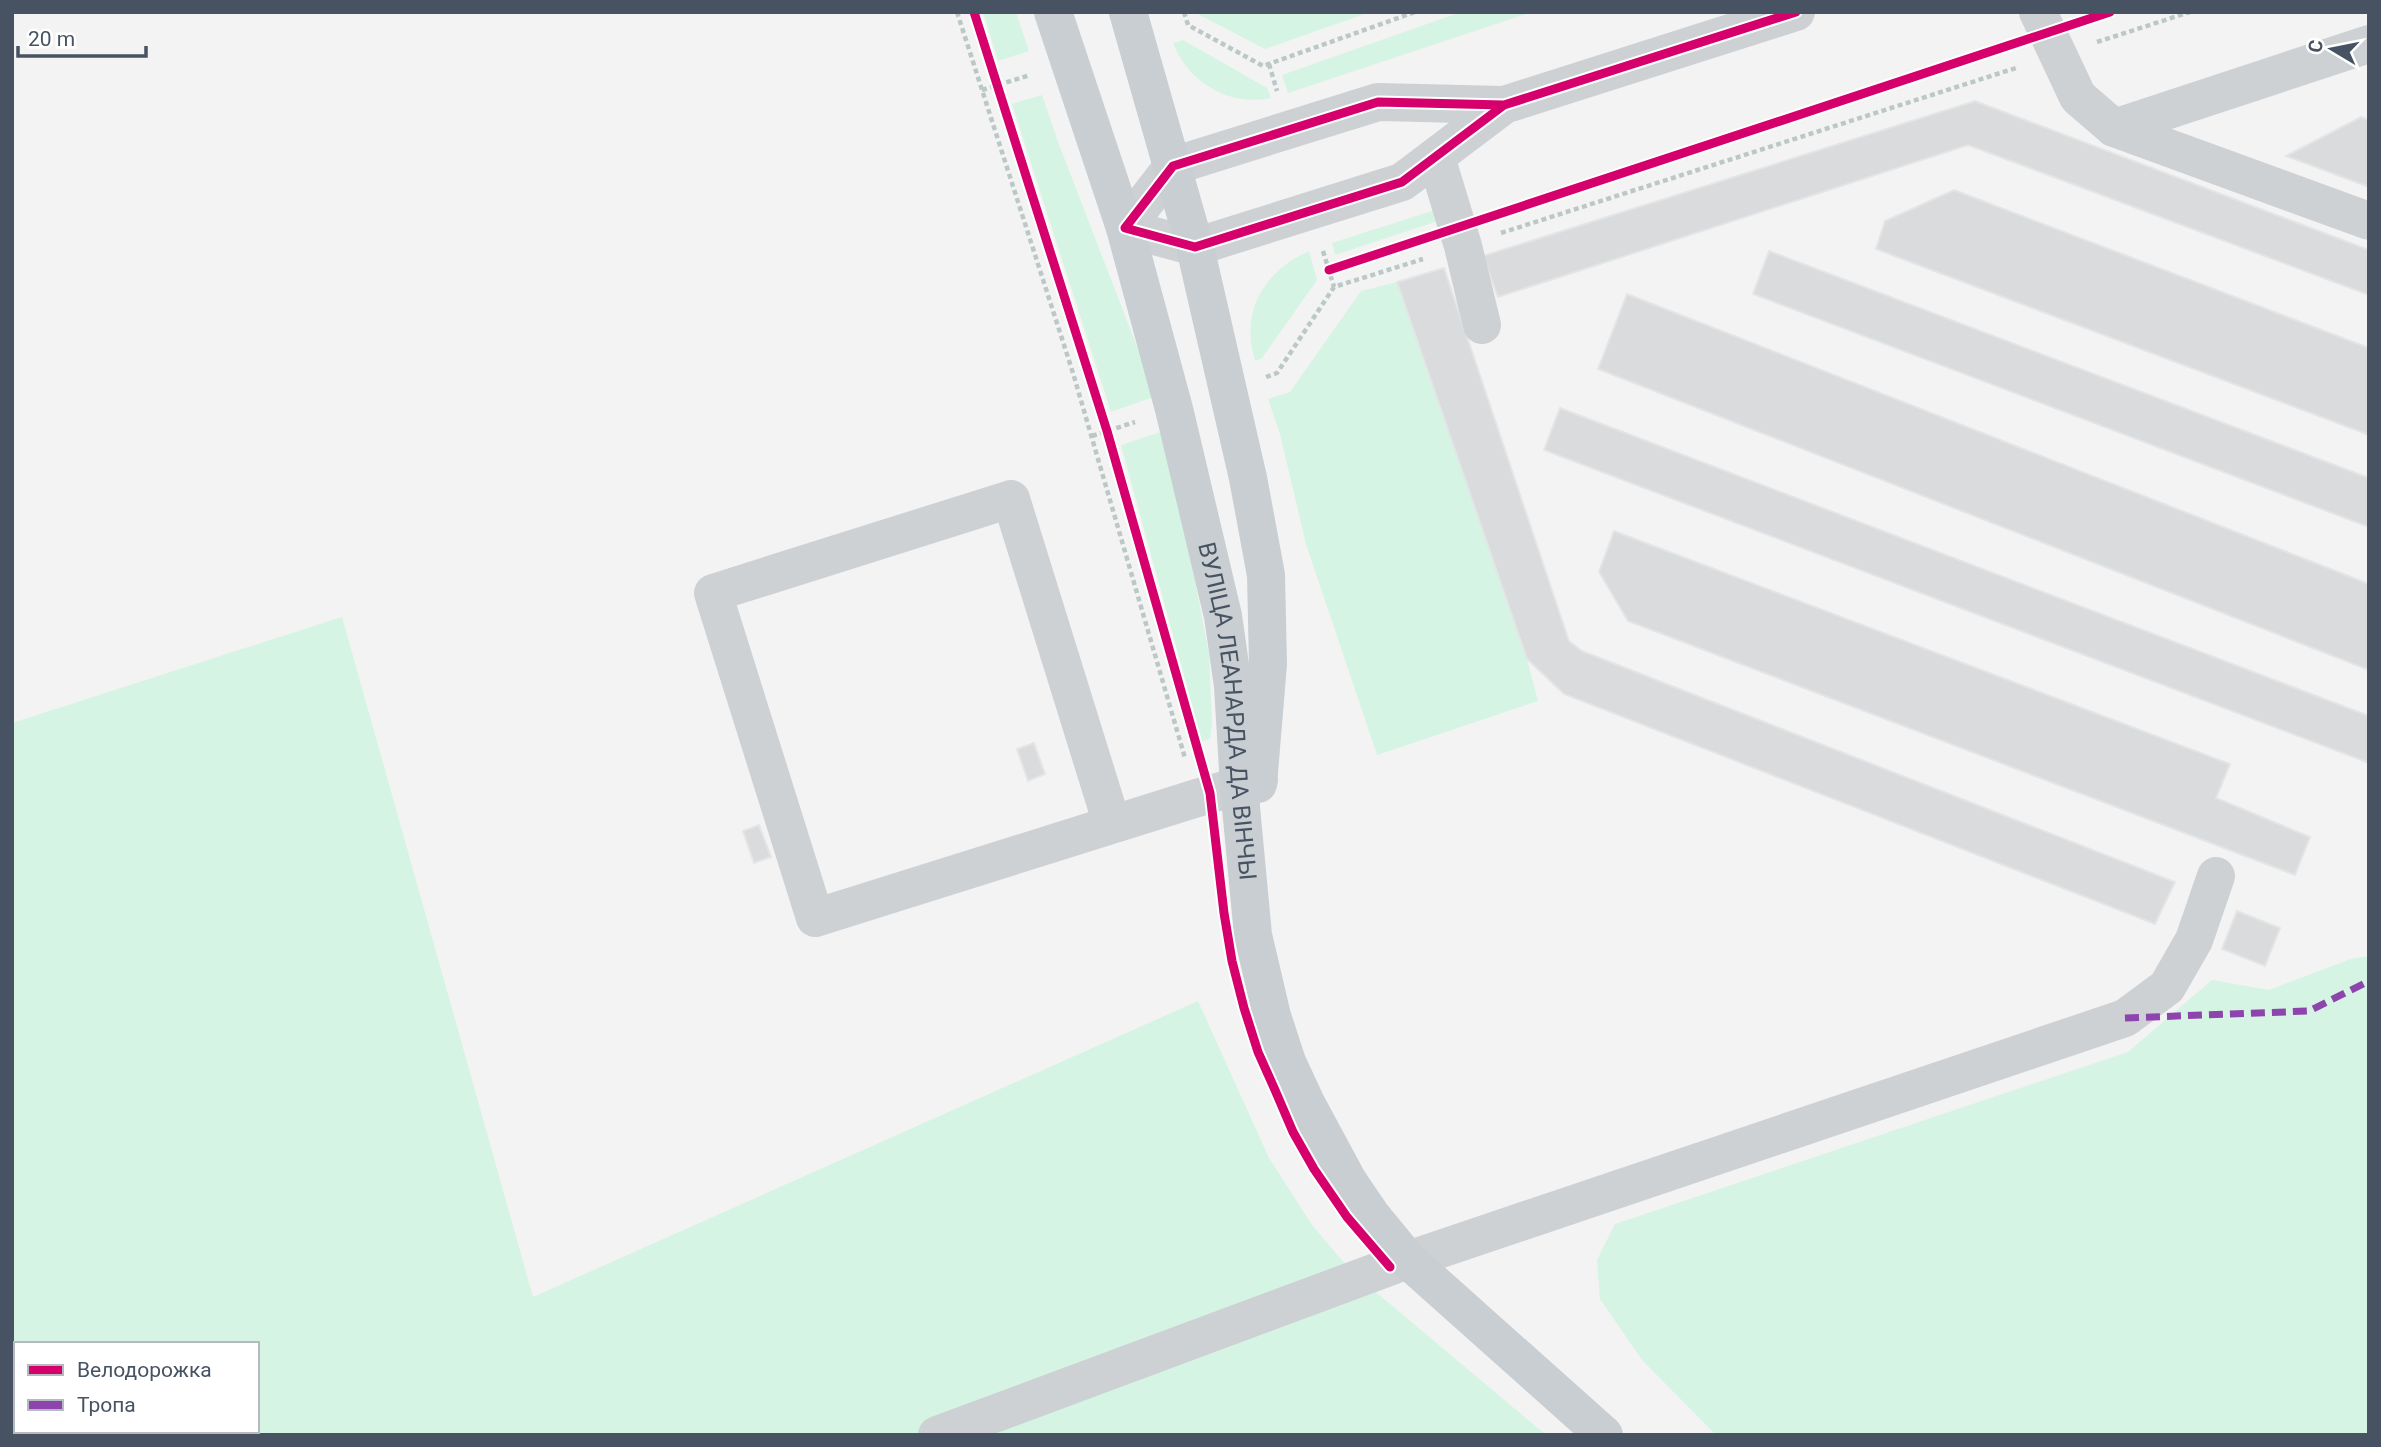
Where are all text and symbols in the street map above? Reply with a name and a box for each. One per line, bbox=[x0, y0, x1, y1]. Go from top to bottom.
scale bar bbox=[18, 14, 145, 58]
north arrow bbox=[2297, 14, 2367, 84]
text: 20 m bbox=[28, 27, 75, 51]
text: С bbox=[2303, 38, 2328, 54]
street label: ВУЛІЦА ЛЕАНАРДА ДА ВІНЧЫ bbox=[1192, 539, 1262, 881]
legend bbox=[14, 1342, 259, 1433]
text: Велодорожка bbox=[77, 1358, 212, 1382]
text: Тропа bbox=[77, 1393, 136, 1417]

